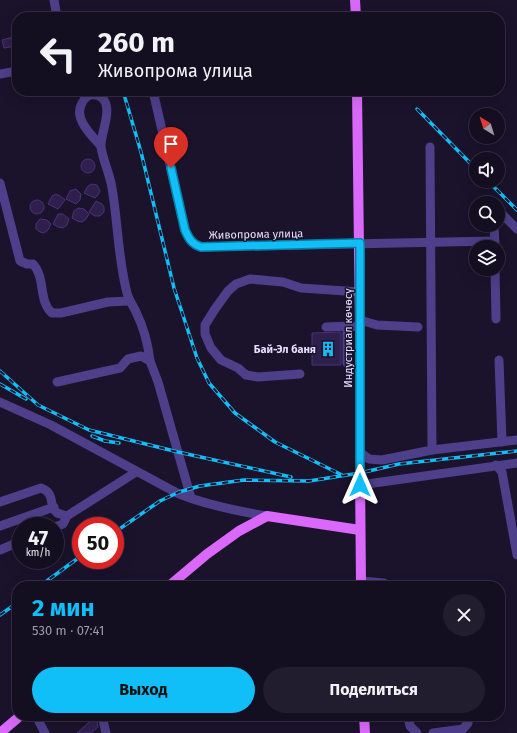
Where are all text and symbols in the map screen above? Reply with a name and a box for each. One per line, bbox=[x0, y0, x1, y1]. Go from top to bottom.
text: 260 m bbox=[98, 26, 175, 59]
icon: left bbox=[32, 28, 84, 80]
text: Живопрома улица bbox=[98, 60, 253, 82]
north arrow bbox=[469, 108, 505, 144]
map controls bbox=[469, 108, 505, 276]
pin bbox=[154, 127, 188, 168]
icon: arrive bbox=[160, 133, 182, 155]
button: sound bbox=[469, 152, 505, 188]
button: search bbox=[469, 196, 505, 232]
street label: Живопрома улица bbox=[209, 227, 303, 242]
button: layers bbox=[469, 240, 505, 276]
street label: Индустриал көчөсү bbox=[342, 288, 355, 388]
building icon: Бай-Эл баня bbox=[319, 340, 337, 358]
place label: Бай-Эл баня bbox=[254, 343, 316, 356]
position arrow bbox=[339, 464, 381, 506]
speed limit sign: 50 bbox=[72, 517, 124, 569]
text: 47 bbox=[28, 526, 48, 550]
text: km/h bbox=[26, 547, 50, 559]
text: 2 мин bbox=[32, 594, 94, 622]
button: close bbox=[443, 594, 485, 636]
text: 530 m · 07:41 bbox=[32, 623, 104, 638]
button: Выход bbox=[32, 667, 255, 713]
button: Поделиться bbox=[263, 667, 485, 713]

